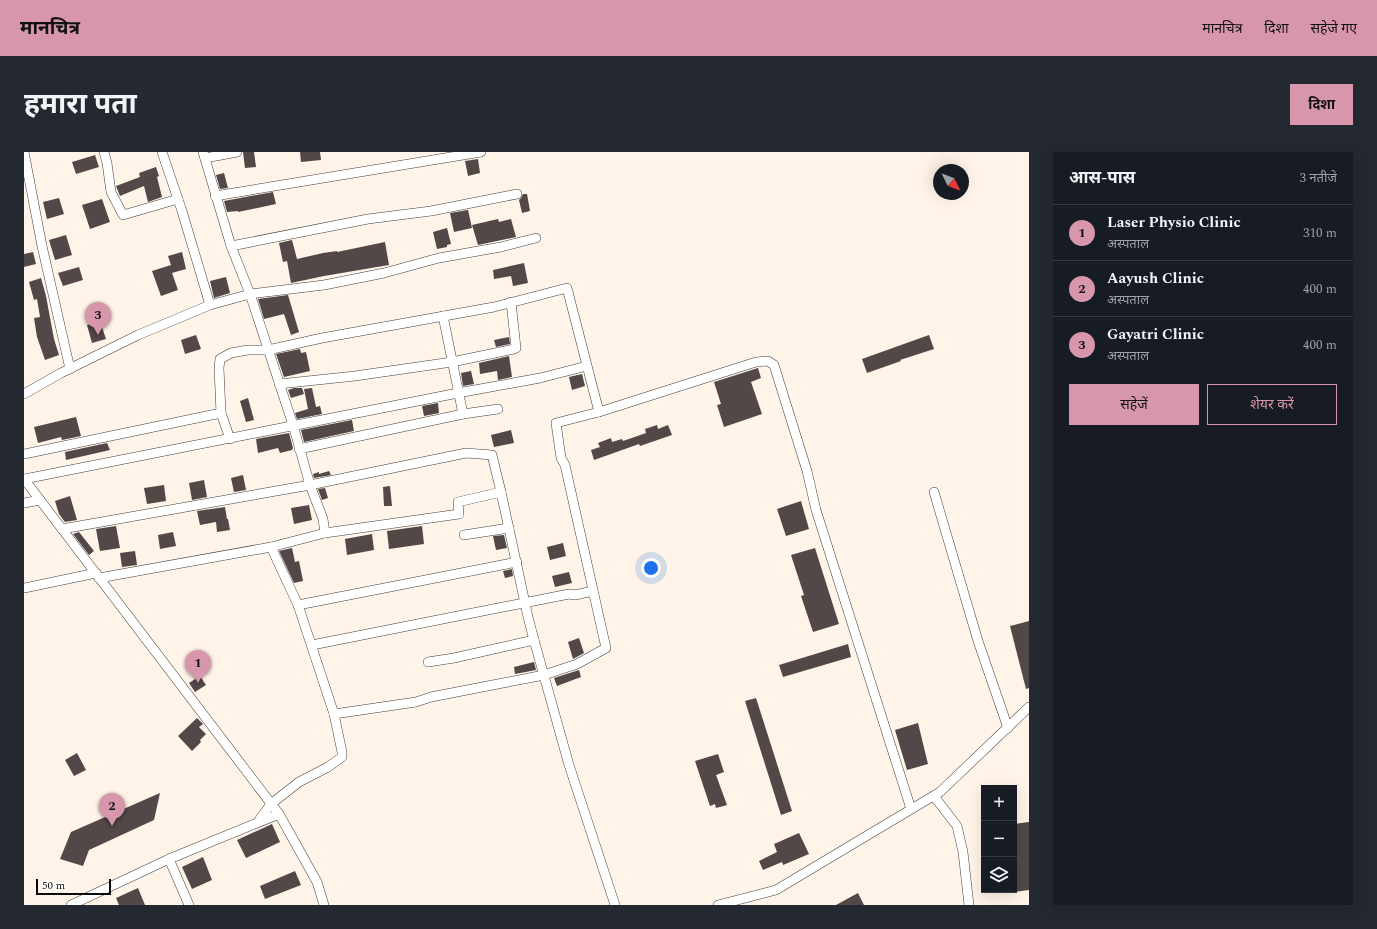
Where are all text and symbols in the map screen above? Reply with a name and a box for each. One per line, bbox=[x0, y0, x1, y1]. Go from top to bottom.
text: मानचित्र bbox=[20, 14, 80, 43]
text: मानचित्र bbox=[1202, 18, 1242, 39]
text: दिशा bbox=[1264, 18, 1289, 39]
text: सहेजे गए bbox=[1311, 18, 1357, 39]
text: हमारा पता bbox=[24, 83, 137, 126]
button: दिशा bbox=[1290, 84, 1353, 125]
north arrow bbox=[933, 164, 969, 200]
text: आस-पास bbox=[1069, 165, 1135, 191]
text: 3 नतीजे bbox=[1300, 168, 1337, 188]
text: Laser Physio Clinic bbox=[1107, 211, 1241, 234]
text: 1 bbox=[1078, 223, 1086, 243]
text: 310 m bbox=[1303, 223, 1337, 243]
text: अस्पताल bbox=[1107, 234, 1149, 254]
text: Aayush Clinic bbox=[1107, 267, 1204, 290]
text: 2 bbox=[1078, 279, 1086, 299]
text: 400 m bbox=[1303, 279, 1337, 299]
text: अस्पताल bbox=[1107, 290, 1149, 310]
pin: 3 bbox=[85, 302, 111, 335]
text: Gayatri Clinic bbox=[1107, 323, 1204, 346]
text: 3 bbox=[1078, 335, 1086, 355]
text: 400 m bbox=[1303, 335, 1337, 355]
text: अस्पताल bbox=[1107, 346, 1149, 366]
button: सहेजें bbox=[1069, 384, 1199, 425]
button: शेयर करें bbox=[1207, 384, 1337, 425]
your location bbox=[641, 558, 661, 578]
pin: 1 bbox=[185, 650, 211, 683]
map controls bbox=[981, 785, 1017, 893]
button: + bbox=[981, 785, 1017, 821]
pin: 2 bbox=[99, 793, 125, 826]
button: − bbox=[981, 821, 1017, 857]
button: layers bbox=[981, 857, 1017, 893]
scale bar bbox=[36, 877, 111, 896]
text: 50 m bbox=[42, 877, 65, 894]

